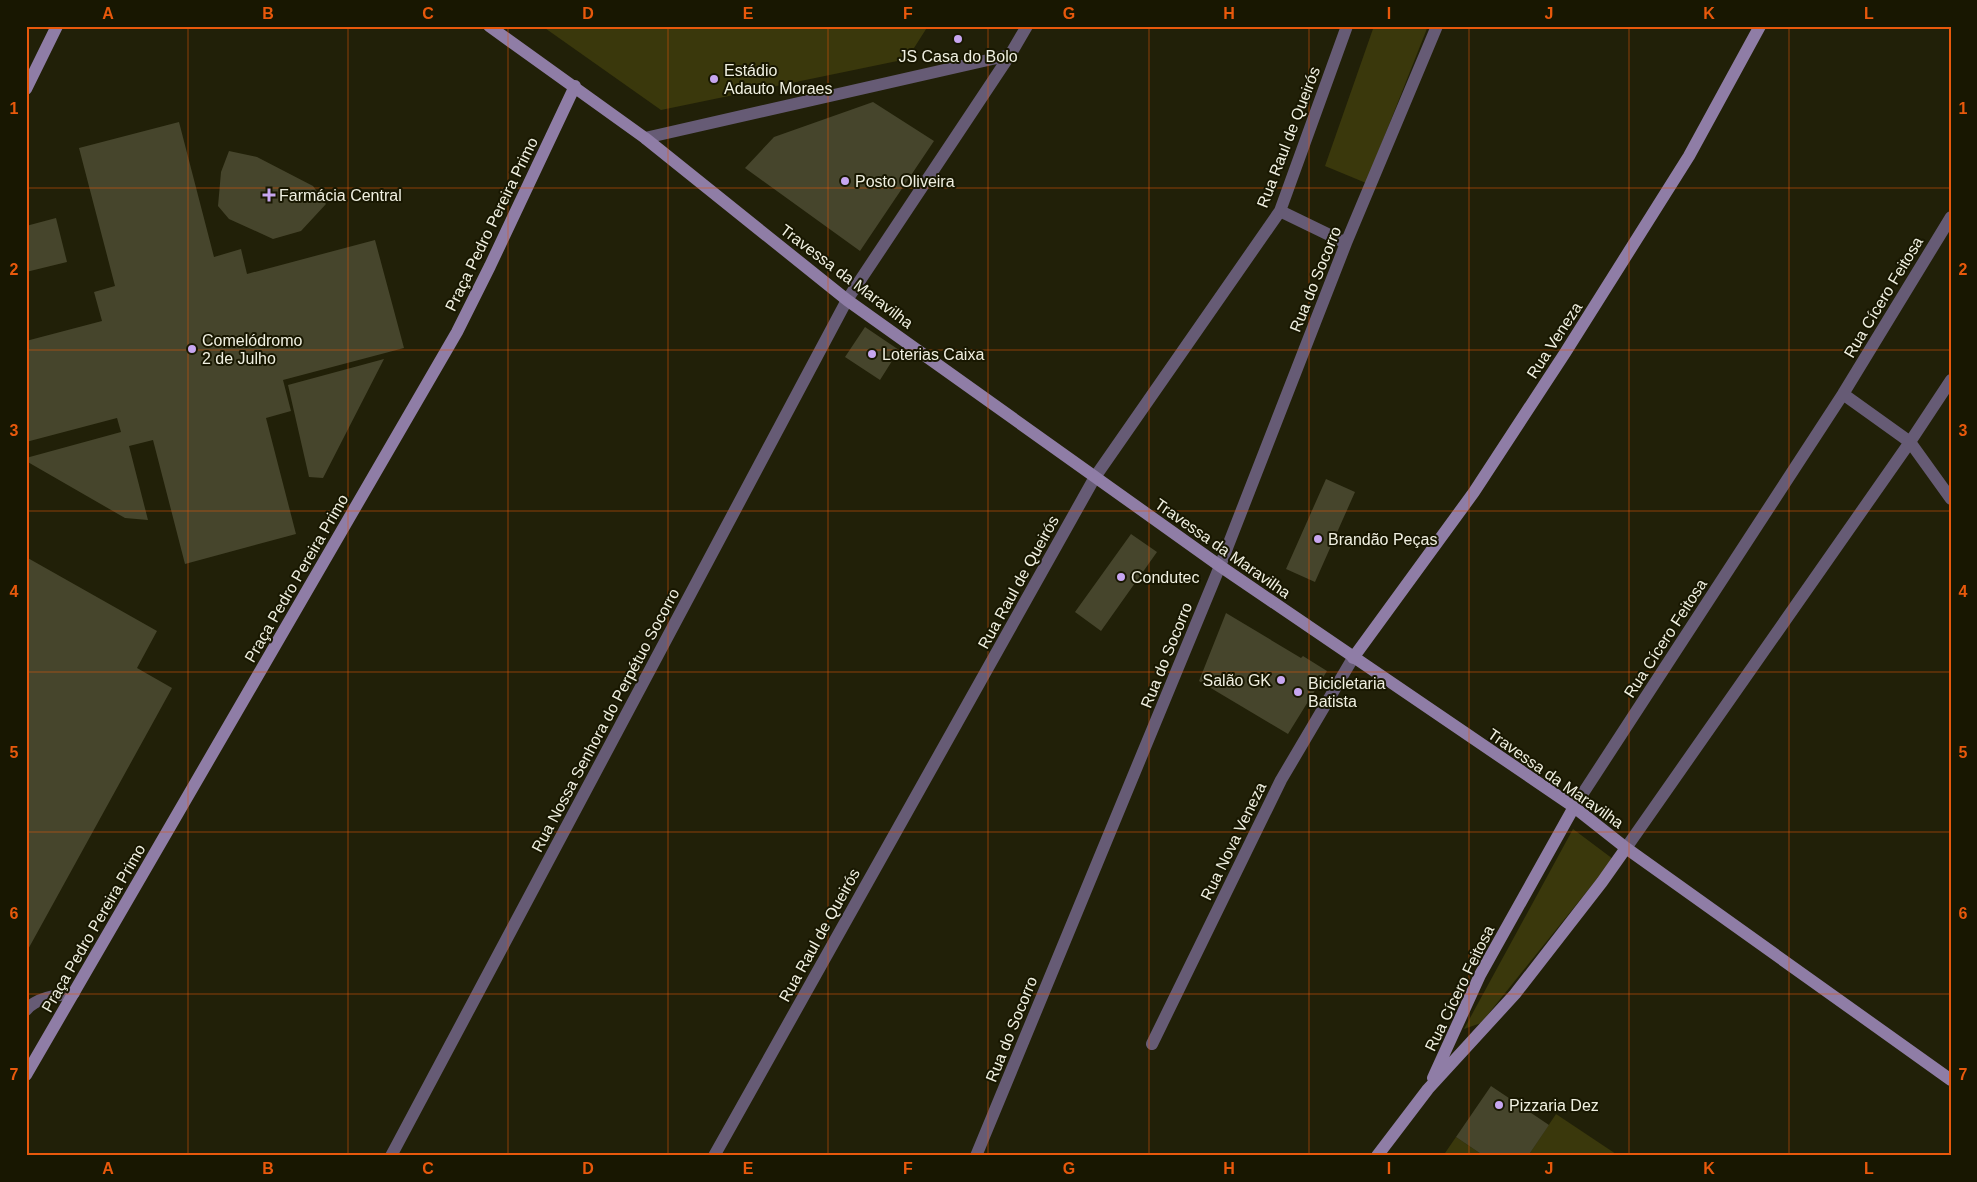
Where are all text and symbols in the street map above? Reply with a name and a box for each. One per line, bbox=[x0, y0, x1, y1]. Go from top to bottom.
text: A bbox=[102, 5, 114, 22]
text: B bbox=[262, 5, 274, 22]
text: C bbox=[422, 5, 434, 22]
text: D bbox=[582, 5, 594, 22]
text: E bbox=[743, 5, 754, 22]
text: F bbox=[903, 5, 913, 22]
text: G bbox=[1063, 5, 1075, 22]
text: H bbox=[1223, 5, 1235, 22]
text: I bbox=[1387, 5, 1391, 22]
text: J bbox=[1545, 5, 1553, 22]
text: K bbox=[1703, 5, 1715, 22]
text: L bbox=[1864, 5, 1874, 22]
marker: JS Casa do Bolo bbox=[952, 33, 964, 45]
place label: JS Casa do Bolo bbox=[898, 48, 1018, 65]
place label: Estádio Adauto Moraes bbox=[724, 62, 833, 97]
street label: Rua Raul de Queirós bbox=[1254, 64, 1323, 210]
marker: Estádio Adauto Moraes bbox=[708, 73, 720, 85]
text: 1 bbox=[10, 100, 19, 117]
text: 1 bbox=[1959, 100, 1968, 117]
street label: Praça Pedro Pereira Primo bbox=[442, 134, 541, 314]
place label: Posto Oliveira bbox=[855, 173, 955, 190]
marker: Posto Oliveira bbox=[839, 175, 851, 187]
place label: Farmácia Central bbox=[279, 187, 402, 204]
marker: Farmácia Central bbox=[263, 189, 275, 201]
street label: Travessa da Maravilha bbox=[777, 221, 916, 332]
street label: Rua do Socorro bbox=[1287, 224, 1344, 334]
street label: Rua Cícero Feitosa bbox=[1841, 234, 1926, 361]
text: 2 bbox=[10, 261, 19, 278]
text: 2 bbox=[1959, 261, 1968, 278]
street label: Rua Veneza bbox=[1524, 299, 1585, 381]
place label: Comelódromo 2 de Julho bbox=[202, 332, 303, 367]
marker: Comelódromo 2 de Julho bbox=[186, 343, 198, 355]
place label: Loterias Caixa bbox=[882, 346, 984, 363]
marker: Loterias Caixa bbox=[866, 348, 878, 360]
text: 3 bbox=[10, 422, 19, 439]
text: 3 bbox=[1959, 422, 1968, 439]
street label: Praça Pedro Pereira Primo bbox=[241, 491, 352, 665]
street label: Travessa da Maravilha bbox=[1152, 495, 1294, 602]
street label: Rua Raul de Queirós bbox=[975, 513, 1062, 652]
place label: Brandão Peças bbox=[1328, 531, 1437, 548]
marker: Brandão Peças bbox=[1312, 533, 1324, 545]
place label: Condutec bbox=[1131, 569, 1200, 586]
marker: Condutec bbox=[1115, 571, 1127, 583]
street label: Rua Cícero Feitosa bbox=[1621, 576, 1710, 701]
text: 4 bbox=[10, 583, 19, 600]
text: 4 bbox=[1959, 583, 1968, 600]
street label: Rua Nossa Senhora do Perpétuo Socorro bbox=[528, 585, 683, 855]
street label: Rua do Socorro bbox=[1138, 600, 1195, 710]
place label: Salão GK bbox=[1203, 672, 1271, 689]
marker: Salão GK bbox=[1275, 674, 1287, 686]
place label: Bicicletaria Batista bbox=[1308, 675, 1385, 710]
marker: Bicicletaria Batista bbox=[1292, 686, 1304, 698]
street label: Travessa da Maravilha bbox=[1485, 725, 1627, 832]
text: 5 bbox=[10, 744, 19, 761]
text: 5 bbox=[1959, 744, 1968, 761]
street label: Rua Nova Veneza bbox=[1198, 779, 1269, 903]
street label: Praça Pedro Pereira Primo bbox=[38, 841, 149, 1015]
street label: Rua Raul de Queirós bbox=[776, 866, 863, 1005]
text: 6 bbox=[10, 905, 19, 922]
text: 6 bbox=[1959, 905, 1968, 922]
street label: Rua Cícero Feitosa bbox=[1422, 922, 1497, 1054]
street label: Rua do Socorro bbox=[983, 974, 1040, 1084]
text: 7 bbox=[10, 1066, 19, 1083]
text: 7 bbox=[1959, 1066, 1968, 1083]
place label: Pizzaria Dez bbox=[1509, 1097, 1599, 1114]
marker: Pizzaria Dez bbox=[1493, 1099, 1505, 1111]
text: A bbox=[102, 1160, 114, 1177]
text: B bbox=[262, 1160, 274, 1177]
text: C bbox=[422, 1160, 434, 1177]
text: D bbox=[582, 1160, 594, 1177]
text: E bbox=[743, 1160, 754, 1177]
text: F bbox=[903, 1160, 913, 1177]
text: G bbox=[1063, 1160, 1075, 1177]
text: H bbox=[1223, 1160, 1235, 1177]
text: I bbox=[1387, 1160, 1391, 1177]
text: J bbox=[1545, 1160, 1553, 1177]
text: K bbox=[1703, 1160, 1715, 1177]
text: L bbox=[1864, 1160, 1874, 1177]

